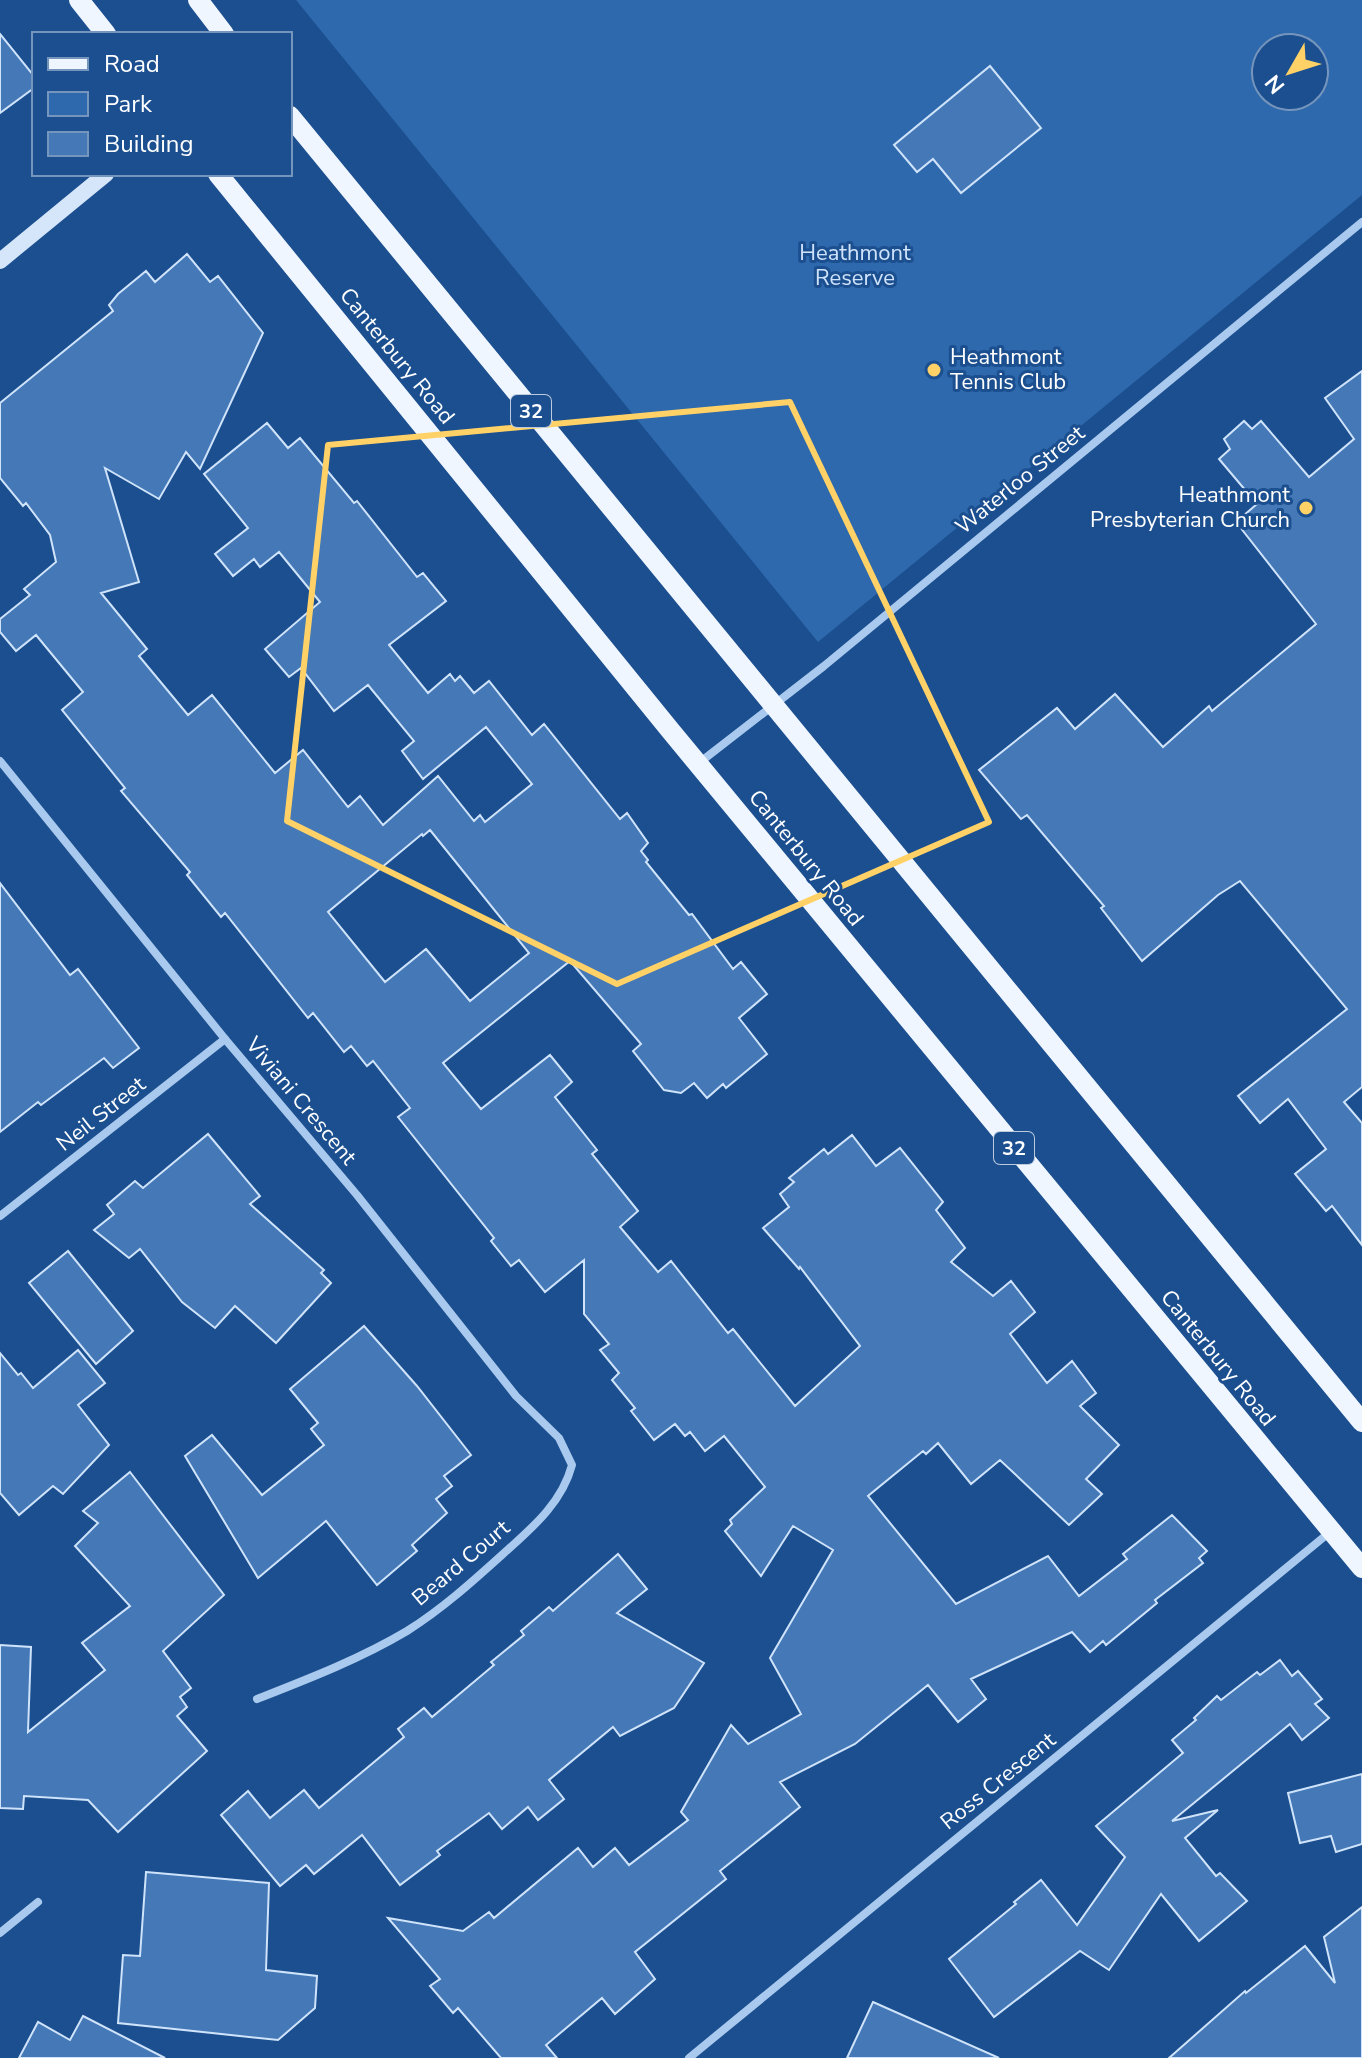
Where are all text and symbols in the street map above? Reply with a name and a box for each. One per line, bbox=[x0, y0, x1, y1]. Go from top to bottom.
legend bbox=[32, 32, 292, 176]
north arrow bbox=[1250, 32, 1330, 112]
text: Road bbox=[104, 48, 160, 80]
text: N bbox=[1258, 68, 1292, 100]
text: Park bbox=[104, 88, 153, 120]
text: Building bbox=[104, 128, 194, 160]
park label: Heathmont Reserve bbox=[799, 238, 911, 293]
street label: Canterbury Road bbox=[333, 281, 461, 431]
place label: Heathmont Tennis Club bbox=[950, 342, 1066, 397]
marker: Heathmont Tennis Club bbox=[925, 361, 943, 379]
road number: 32 bbox=[511, 395, 551, 427]
street label: Waterloo Street bbox=[949, 418, 1091, 541]
place label: Heathmont Presbyterian Church bbox=[1090, 480, 1290, 535]
marker: Heathmont Presbyterian Church bbox=[1297, 499, 1315, 517]
street label: Canterbury Road bbox=[742, 783, 870, 933]
street label: Viviani Crescent bbox=[238, 1030, 364, 1172]
street label: Neil Street bbox=[50, 1070, 152, 1158]
road number: 32 bbox=[994, 1132, 1034, 1164]
street label: Canterbury Road bbox=[1154, 1283, 1282, 1433]
street label: Beard Court bbox=[406, 1513, 517, 1613]
street label: Ross Crescent bbox=[934, 1725, 1062, 1837]

